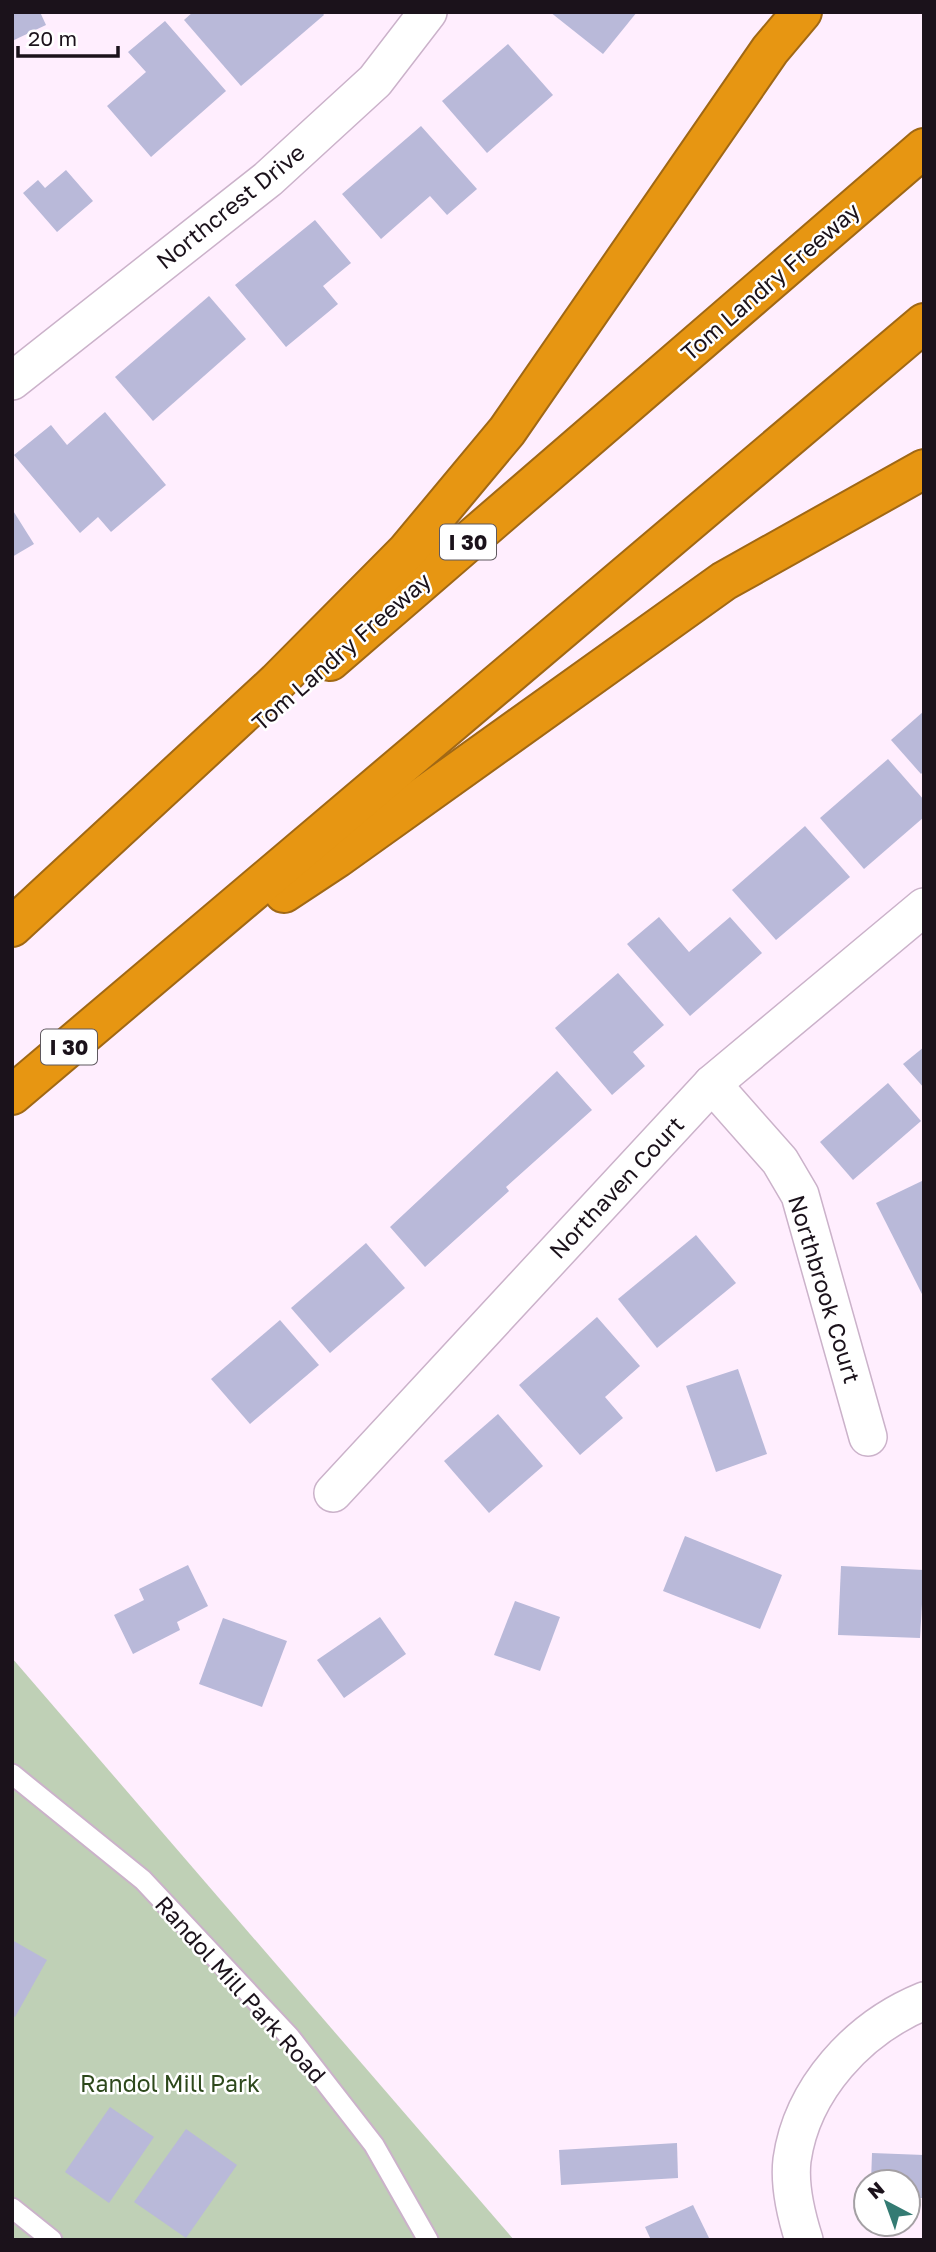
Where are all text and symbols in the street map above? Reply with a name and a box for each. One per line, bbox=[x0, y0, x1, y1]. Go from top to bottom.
scale bar bbox=[18, 14, 117, 58]
text: 20 m bbox=[28, 25, 77, 51]
street label: Northcrest Drive bbox=[150, 138, 310, 274]
street label: Tom Landry Freeway bbox=[675, 196, 865, 366]
road number: I 30 bbox=[440, 524, 496, 560]
street label: Tom Landry Freeway bbox=[246, 566, 436, 736]
road number: I 30 bbox=[41, 1030, 97, 1064]
street label: Northaven Court bbox=[543, 1110, 689, 1264]
street label: Northbrook Court bbox=[783, 1192, 867, 1386]
street label: Randol Mill Park Road bbox=[150, 1890, 332, 2088]
park label: Randol Mill Park bbox=[80, 2069, 260, 2097]
north arrow bbox=[852, 2168, 922, 2238]
text: N bbox=[863, 2176, 889, 2203]

